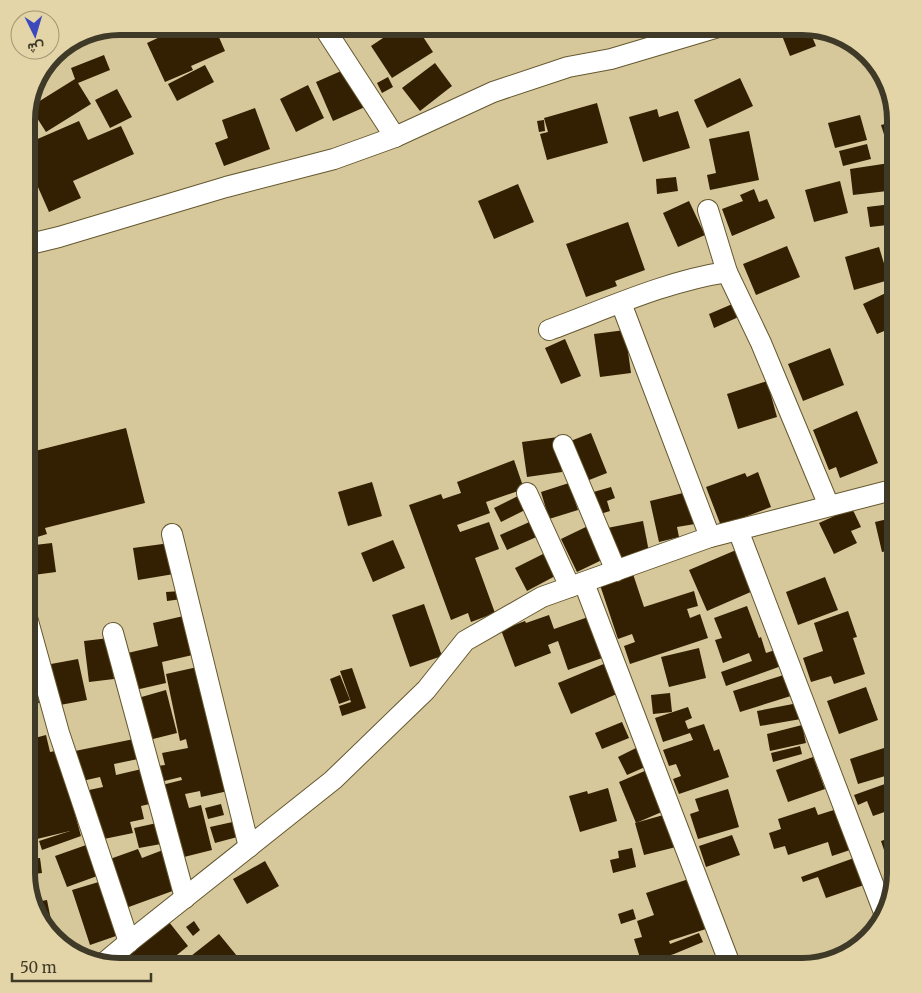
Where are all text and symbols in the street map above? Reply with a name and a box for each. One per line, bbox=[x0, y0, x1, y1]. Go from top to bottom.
north arrow bbox=[10, 10, 60, 60]
text: ش bbox=[27, 38, 45, 58]
scale bar bbox=[12, 950, 151, 982]
text: 50 m bbox=[20, 958, 57, 977]

